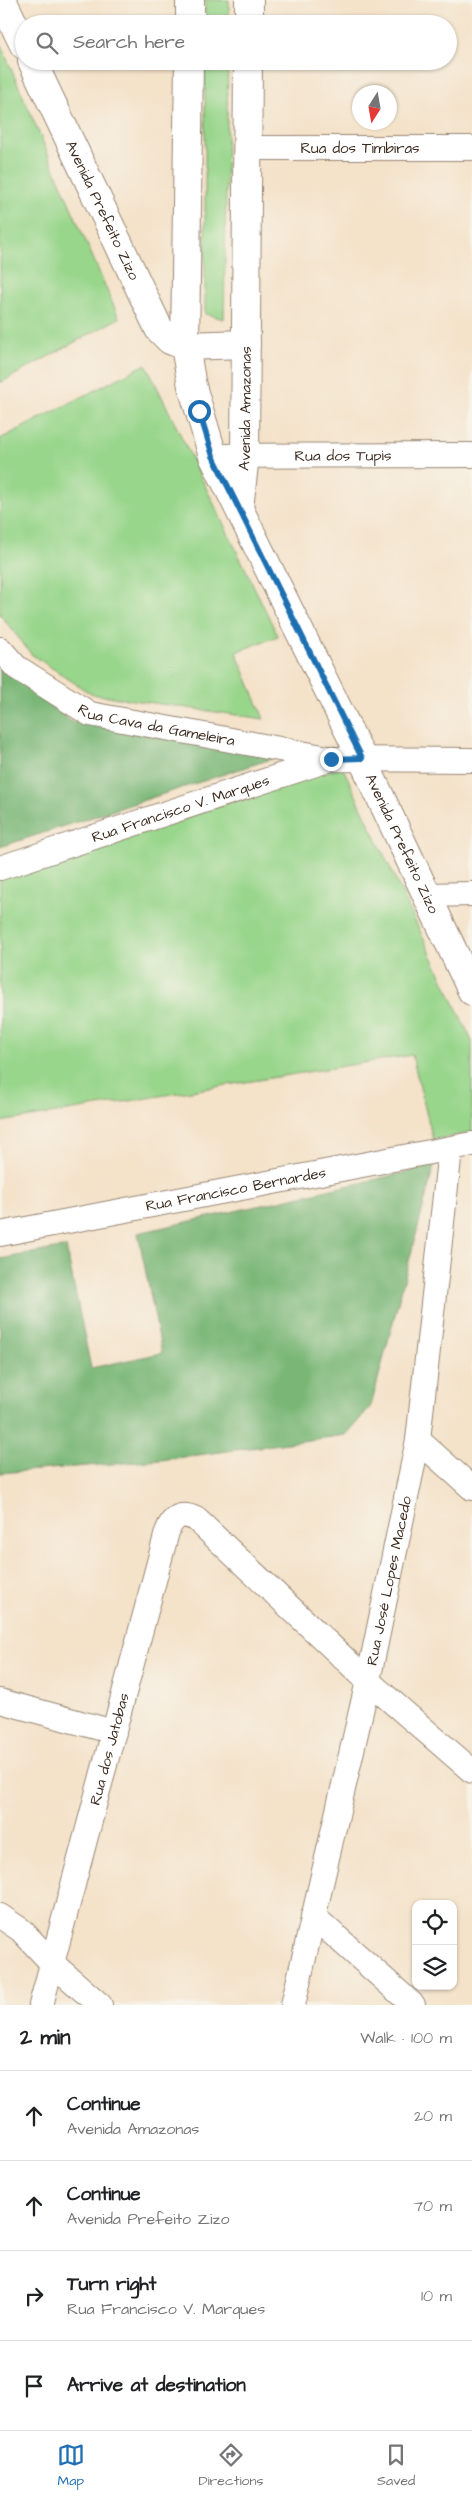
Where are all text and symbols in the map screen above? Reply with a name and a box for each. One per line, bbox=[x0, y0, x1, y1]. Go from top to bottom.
search box bbox=[15, 15, 457, 70]
icon: search bbox=[33, 29, 61, 57]
text: Search here bbox=[73, 29, 185, 56]
north arrow bbox=[352, 85, 397, 130]
street label: Avenida Prefeito Zizo bbox=[61, 137, 145, 284]
street label: Rua dos Timbiras bbox=[300, 138, 420, 159]
street label: Avenida Amazonas bbox=[233, 346, 256, 472]
route start bbox=[188, 400, 211, 423]
street label: Rua dos Tupis bbox=[295, 445, 392, 466]
street label: Rua Cava da Gameleira bbox=[74, 698, 237, 751]
route end bbox=[320, 748, 343, 771]
street label: Rua Francisco V. Marques bbox=[89, 769, 273, 848]
street label: Avenida Prefeito Zizo bbox=[360, 770, 445, 917]
street label: Rua Francisco Bernardes bbox=[144, 1162, 328, 1216]
street label: Rua José Lopes Macedo bbox=[361, 1493, 417, 1667]
street label: Rua dos Jatobas bbox=[84, 1690, 134, 1807]
map controls bbox=[412, 1900, 457, 1990]
button: locate bbox=[412, 1900, 457, 1945]
button: layers bbox=[412, 1945, 457, 1990]
text: 2 min bbox=[20, 2023, 70, 2052]
text: Walk · 100 m bbox=[360, 2027, 452, 2049]
text: Continue bbox=[67, 2091, 141, 2118]
icon: ahead bbox=[20, 2102, 48, 2130]
text: 20 m bbox=[414, 2105, 452, 2127]
text: Avenida Amazonas bbox=[67, 2118, 199, 2140]
text: Continue bbox=[67, 2181, 141, 2208]
icon: ahead bbox=[20, 2192, 48, 2220]
text: 70 m bbox=[413, 2195, 452, 2217]
text: Avenida Prefeito Zizo bbox=[67, 2208, 229, 2230]
text: Turn right bbox=[67, 2271, 156, 2298]
icon: right bbox=[20, 2282, 48, 2310]
text: 10 m bbox=[421, 2285, 452, 2307]
text: Rua Francisco V. Marques bbox=[67, 2298, 265, 2320]
icon: arrive bbox=[20, 2372, 48, 2400]
text: Arrive at destination bbox=[67, 2372, 246, 2399]
tab: Map bbox=[57, 2441, 85, 2491]
tab: Directions bbox=[198, 2441, 263, 2491]
tab: Saved bbox=[377, 2441, 415, 2491]

